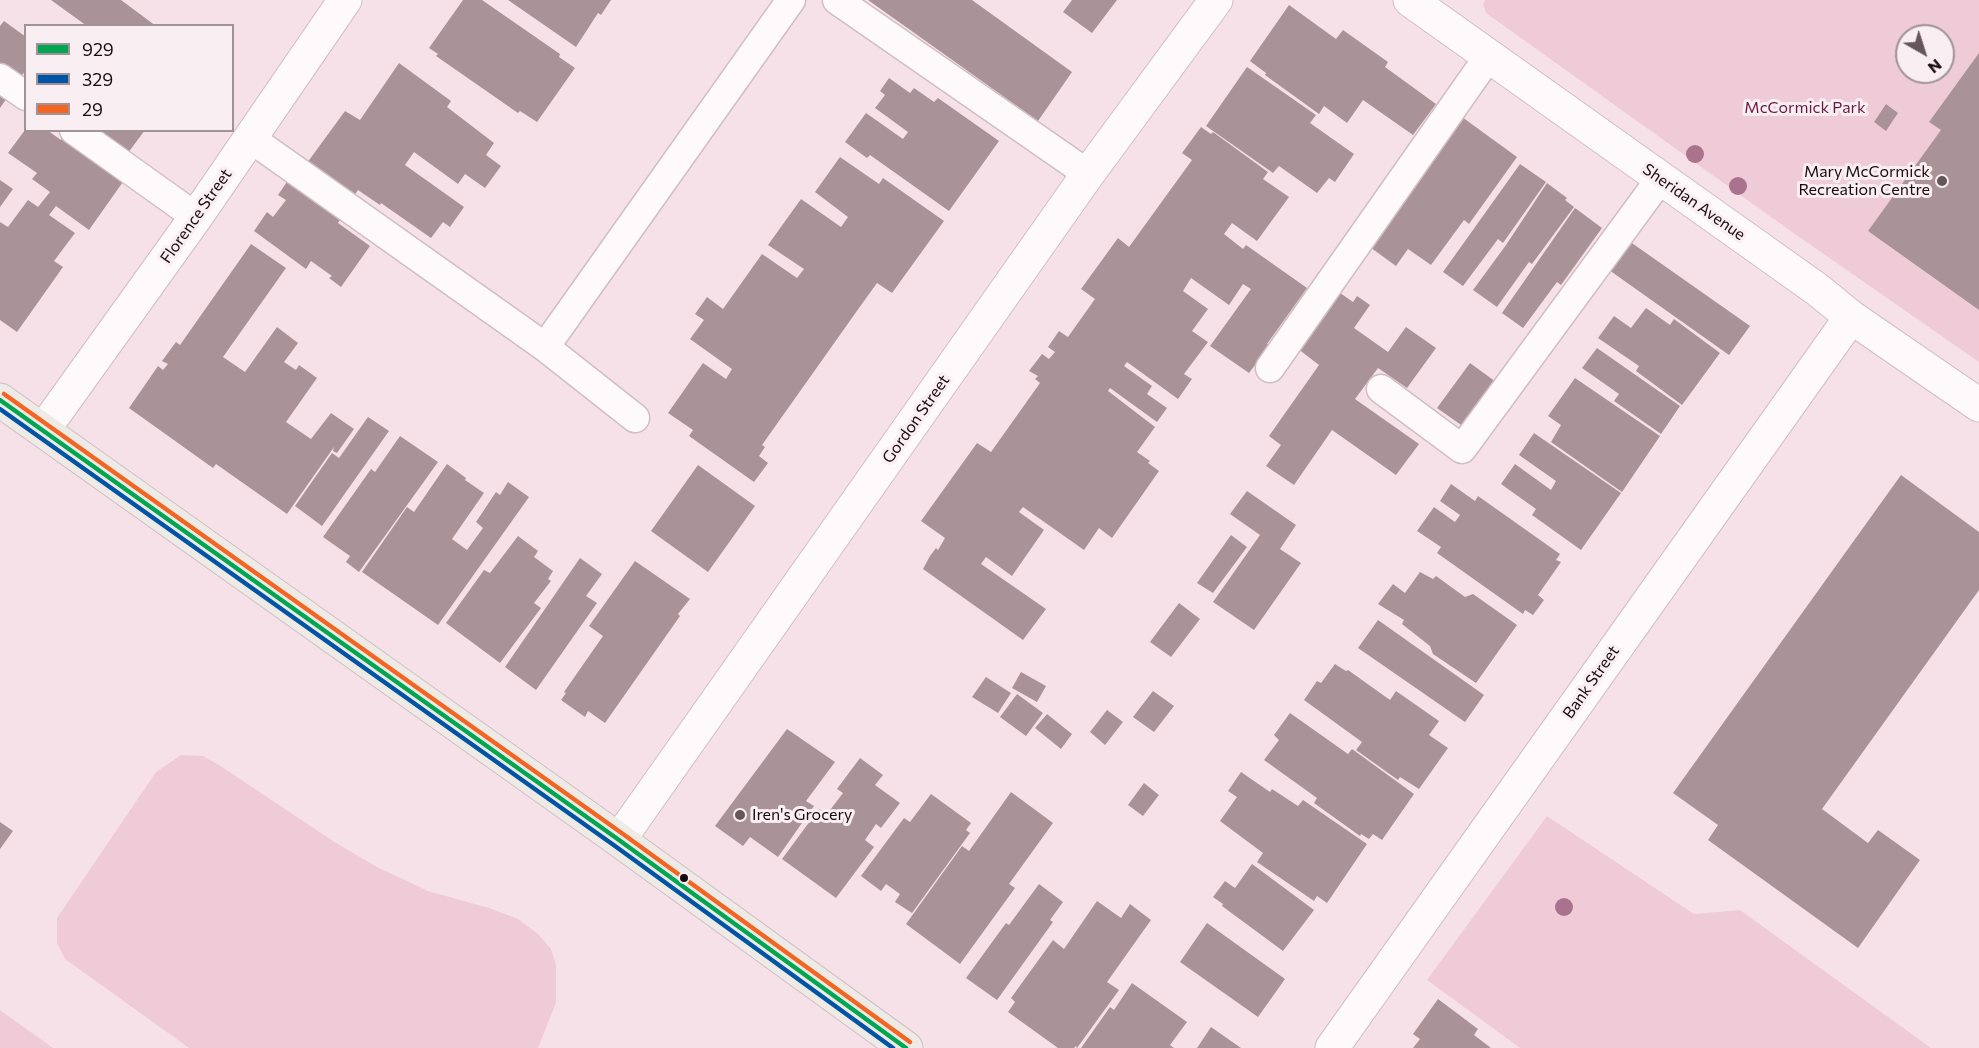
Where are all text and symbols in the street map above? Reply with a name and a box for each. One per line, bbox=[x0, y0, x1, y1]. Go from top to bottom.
legend bbox=[24, 24, 234, 132]
north arrow bbox=[1895, 24, 1955, 84]
text: 929 bbox=[82, 38, 114, 60]
text: N bbox=[1925, 56, 1946, 78]
text: 329 bbox=[82, 68, 113, 90]
text: 29 bbox=[82, 98, 103, 120]
park label: McCormick Park bbox=[1744, 98, 1866, 118]
street label: Sheridan Avenue bbox=[1639, 160, 1749, 244]
place label: Mary McCormick Recreation Centre bbox=[1798, 162, 1930, 200]
street label: Florence Street bbox=[156, 165, 236, 267]
marker: Mary McCormick Recreation Centre bbox=[1935, 174, 1949, 188]
street label: Gordon Street bbox=[878, 371, 954, 467]
street label: Bank Street bbox=[1559, 642, 1623, 722]
place label: Iren's Grocery bbox=[752, 805, 852, 825]
marker: Iren's Grocery bbox=[733, 808, 747, 822]
unlabelled marker bbox=[678, 872, 690, 884]

